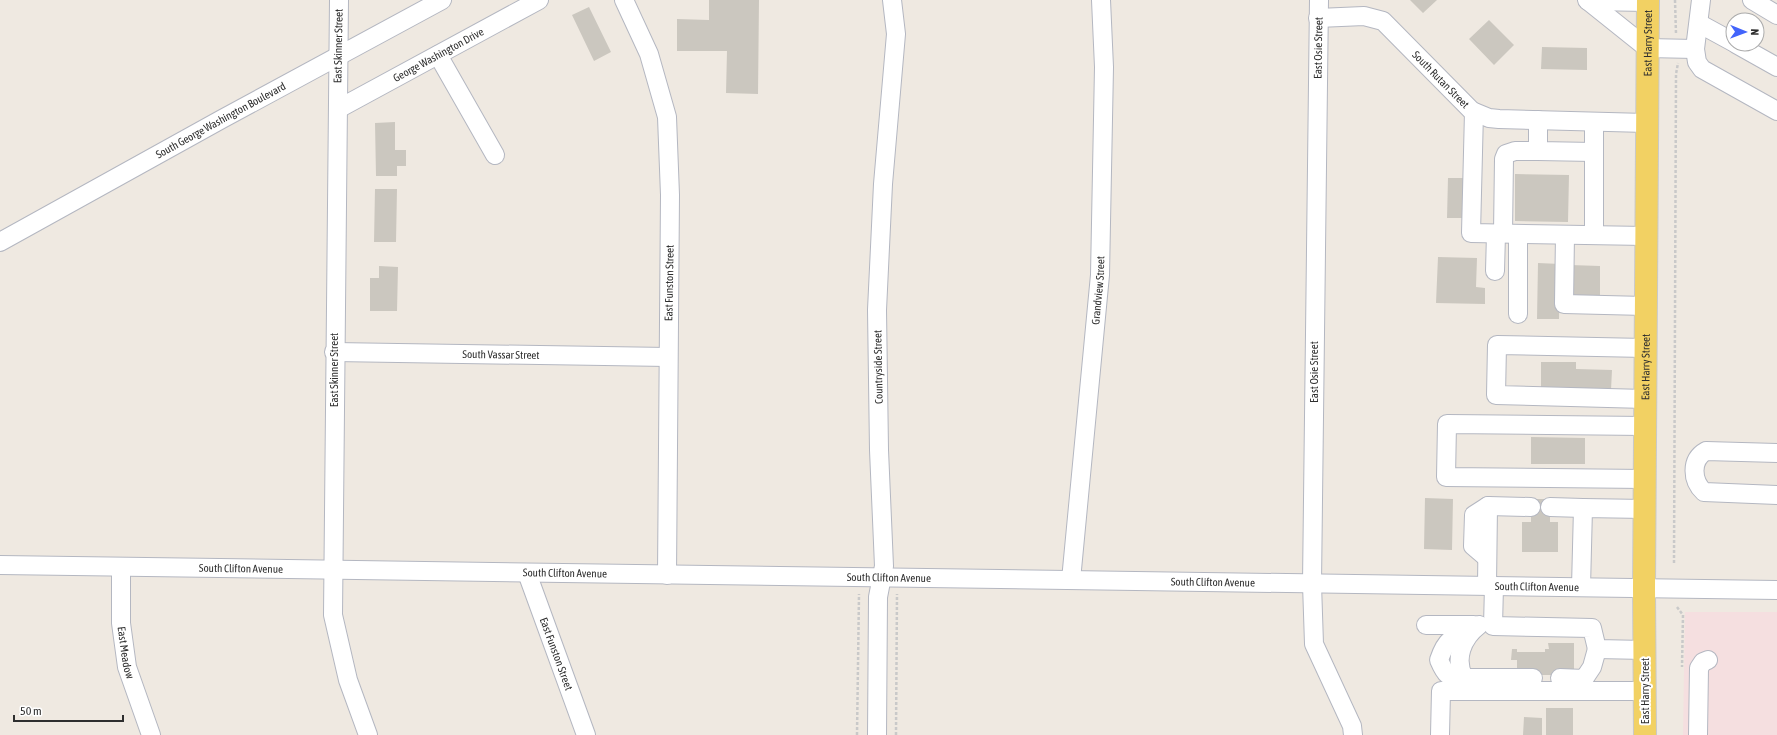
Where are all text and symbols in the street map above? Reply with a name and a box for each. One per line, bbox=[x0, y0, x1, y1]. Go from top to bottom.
street label: East Skinner Street bbox=[331, 9, 345, 83]
street label: East Harry Street bbox=[1641, 10, 1654, 76]
north arrow bbox=[1725, 12, 1765, 52]
street label: East Osie Street bbox=[1311, 17, 1325, 79]
street label: George Washington Drive bbox=[391, 25, 485, 84]
text: N bbox=[1749, 29, 1761, 36]
street label: South Rutan Street bbox=[1410, 49, 1472, 111]
street label: South George Washington Boulevard bbox=[154, 80, 288, 161]
street label: East Funston Street bbox=[662, 245, 676, 321]
street label: Grandview Street bbox=[1089, 256, 1106, 325]
street label: Countryside Street bbox=[871, 330, 885, 404]
street label: East Skinner Street bbox=[328, 333, 340, 407]
street label: East Harry Street bbox=[1639, 334, 1652, 400]
street label: East Osie Street bbox=[1308, 341, 1320, 403]
street label: South Vassar Street bbox=[462, 348, 540, 361]
street label: South Clifton Avenue bbox=[199, 562, 283, 575]
street label: South Clifton Avenue bbox=[523, 566, 607, 580]
street label: South Clifton Avenue bbox=[847, 571, 931, 584]
street label: South Clifton Avenue bbox=[1171, 575, 1255, 589]
street label: South Clifton Avenue bbox=[1495, 580, 1579, 593]
street label: East Funston Street bbox=[538, 616, 575, 692]
street label: East Meadow bbox=[116, 626, 137, 681]
street label: East Harry Street bbox=[1639, 658, 1651, 724]
scale bar bbox=[14, 697, 123, 723]
text: 50 m bbox=[20, 704, 42, 718]

